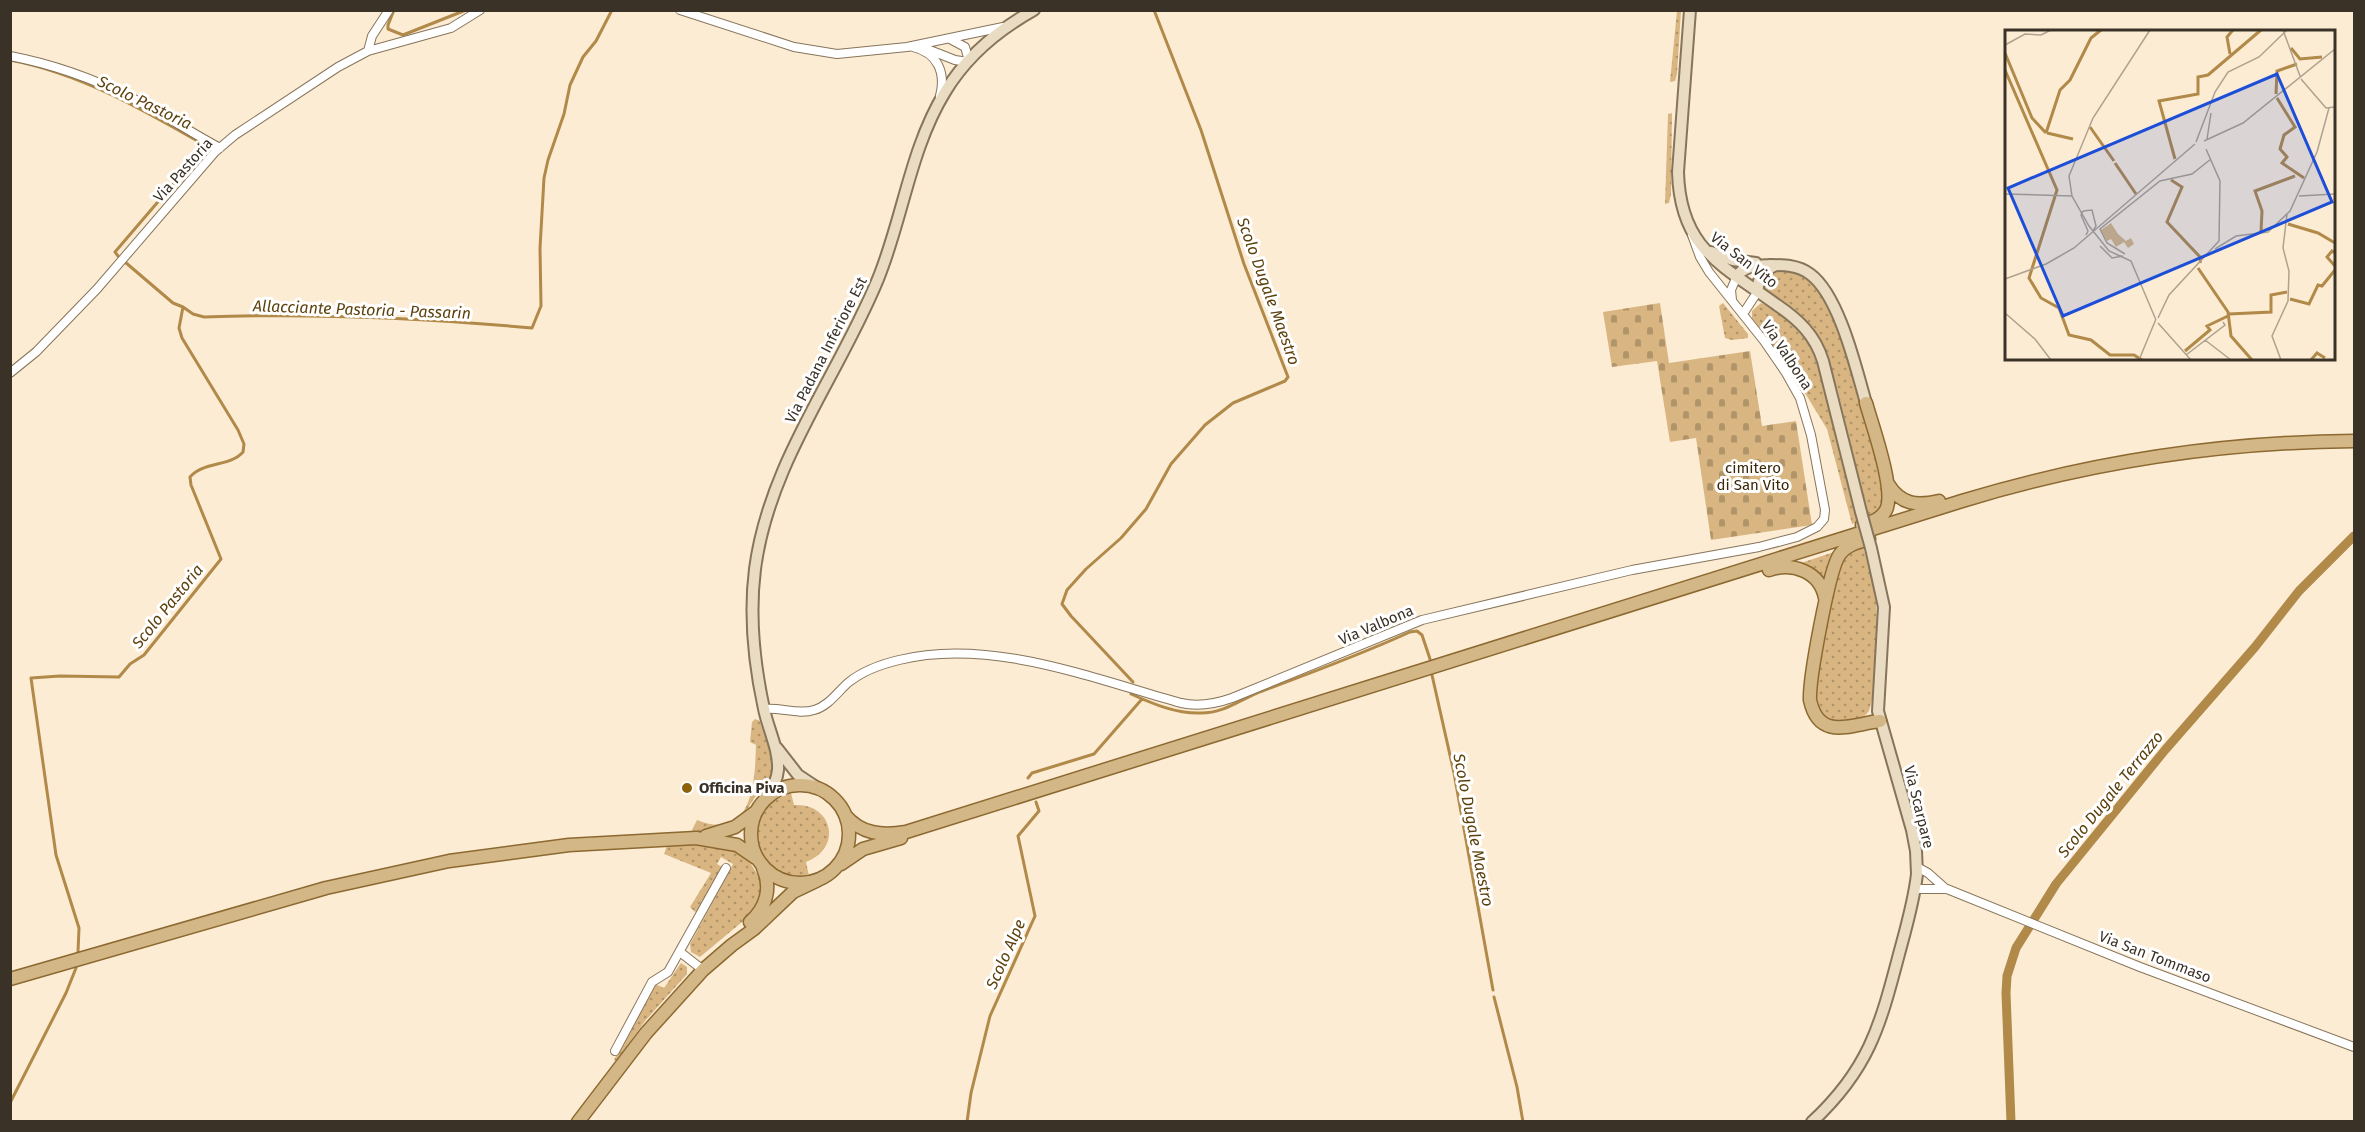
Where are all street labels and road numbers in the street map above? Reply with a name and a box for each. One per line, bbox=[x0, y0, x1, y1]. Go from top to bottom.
street label: Via Pastoria bbox=[150, 134, 216, 206]
street label: Via San Vito bbox=[1707, 228, 1781, 292]
street label: Via Padana Inferiore Est bbox=[781, 273, 871, 426]
street label: Via Valbona bbox=[1758, 317, 1816, 393]
street label: Via Valbona bbox=[1336, 601, 1416, 649]
street label: Via Scarpare bbox=[1900, 764, 1938, 850]
street label: Via San Tommaso bbox=[2096, 927, 2214, 987]

